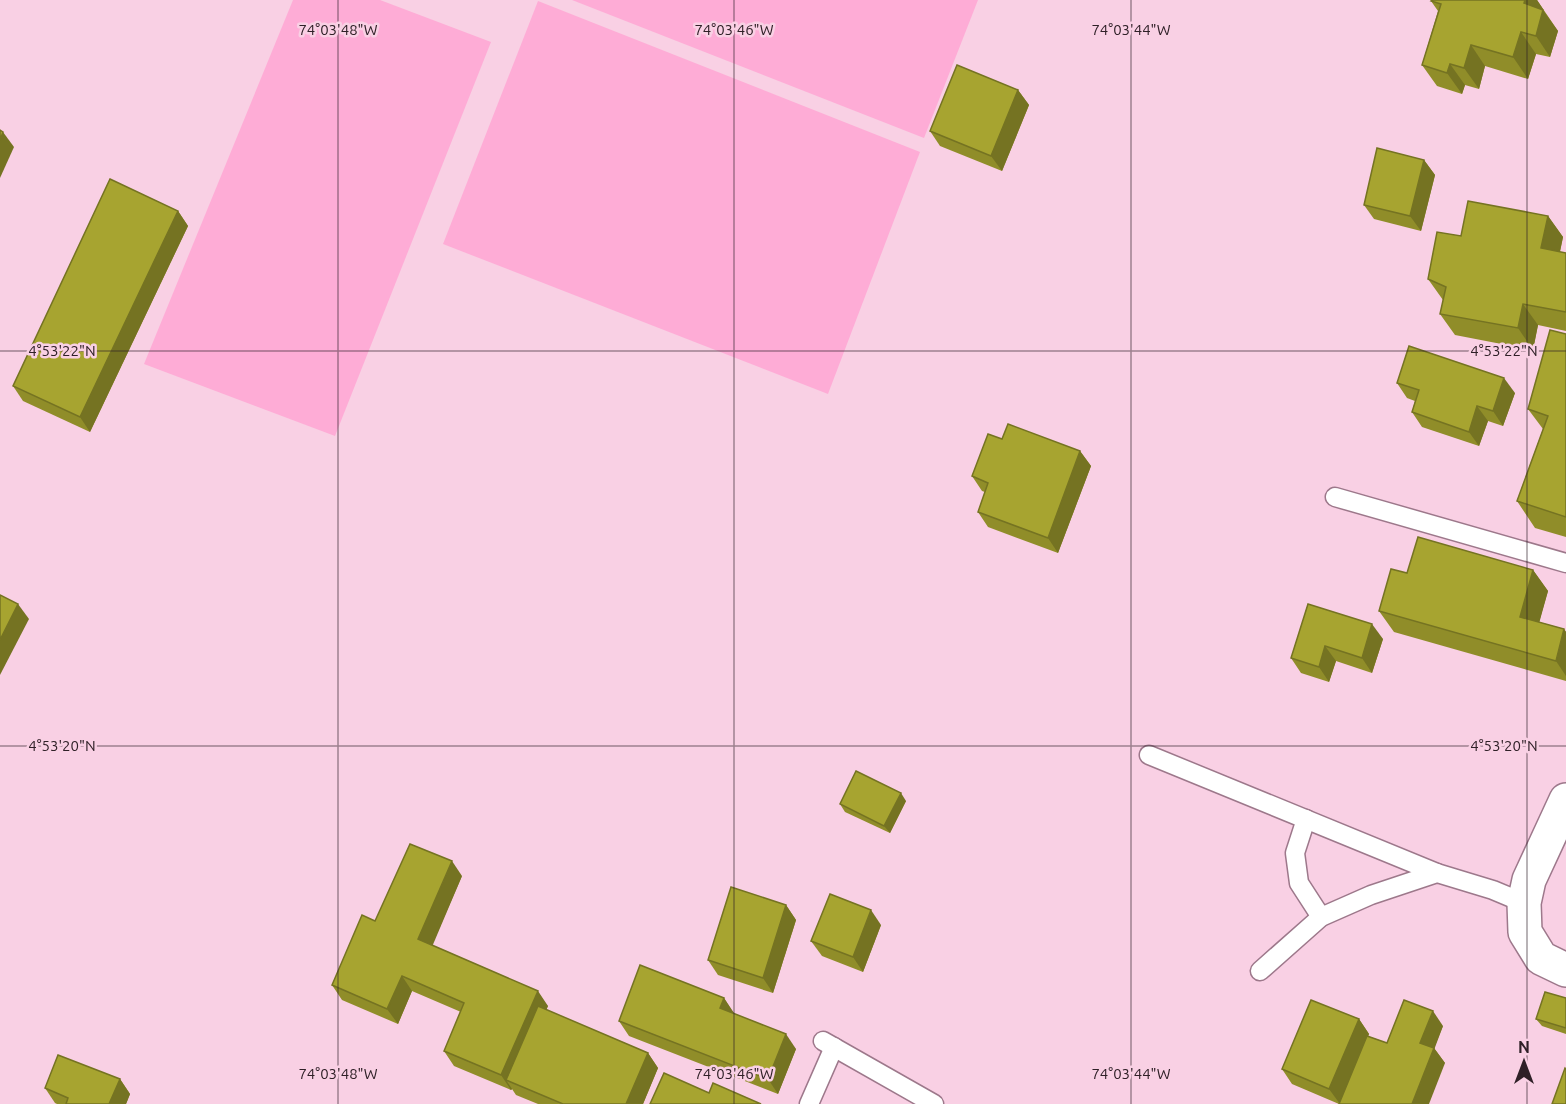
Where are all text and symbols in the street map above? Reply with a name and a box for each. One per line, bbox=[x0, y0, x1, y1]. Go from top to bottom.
text: 74°03'48"W bbox=[298, 21, 378, 38]
text: 74°03'46"W bbox=[694, 21, 774, 38]
text: 74°03'44"W bbox=[1091, 21, 1171, 38]
text: 4°53'22"N bbox=[28, 342, 96, 359]
text: 4°53'22"N bbox=[1470, 342, 1538, 359]
text: 4°53'20"N bbox=[28, 737, 96, 754]
text: 4°53'20"N bbox=[1470, 737, 1538, 754]
north arrow bbox=[1494, 1032, 1554, 1092]
text: N bbox=[1518, 1038, 1530, 1056]
text: 74°03'48"W bbox=[298, 1065, 378, 1082]
text: 74°03'46"W bbox=[694, 1065, 774, 1082]
text: 74°03'44"W bbox=[1091, 1065, 1171, 1082]

